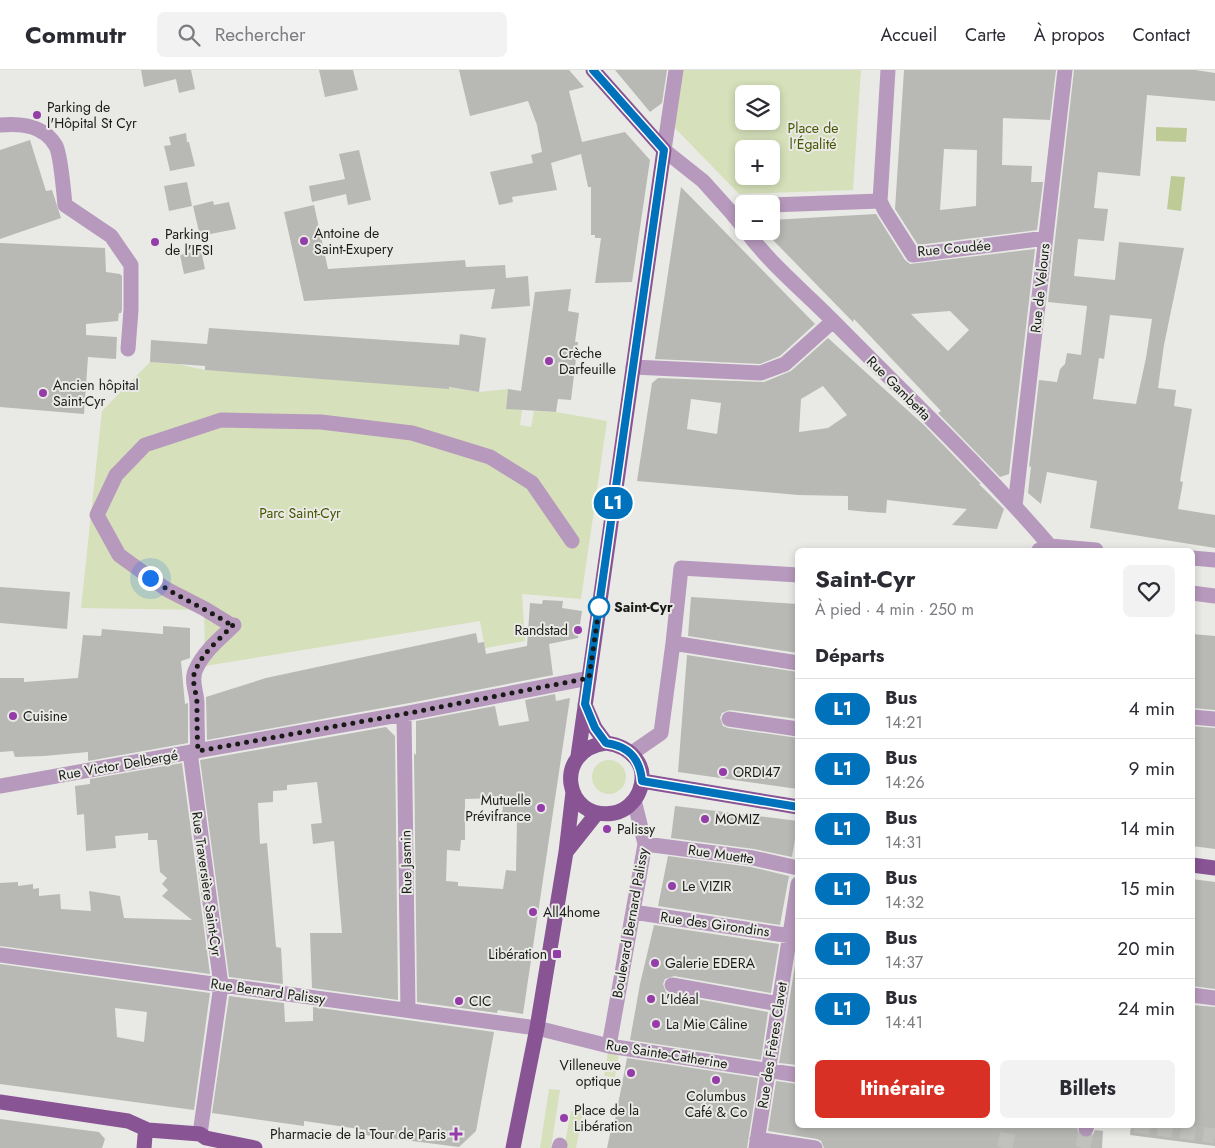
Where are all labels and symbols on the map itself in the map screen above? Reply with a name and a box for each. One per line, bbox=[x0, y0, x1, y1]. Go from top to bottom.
place label: Parking de l'Hôpital St Cyr bbox=[47, 97, 137, 133]
marker: Parking de l'Hôpital St Cyr bbox=[31, 109, 43, 121]
park label: Place de l'Égalité bbox=[788, 118, 838, 154]
place label: Antoine de Saint-Exupery bbox=[314, 223, 394, 259]
place label: Parking de l'IFSI bbox=[165, 224, 213, 260]
marker: Antoine de Saint-Exupery bbox=[298, 235, 310, 247]
street label: Rue Coudée bbox=[916, 235, 992, 261]
marker: Parking de l'IFSI bbox=[149, 236, 161, 248]
street label: Rue de Velours bbox=[1025, 242, 1055, 334]
place label: Crèche Darfeuille bbox=[559, 343, 616, 379]
street label: Rue Gambetta bbox=[862, 351, 936, 425]
marker: Crèche Darfeuille bbox=[543, 355, 555, 367]
place label: Ancien hôpital Saint-Cyr bbox=[53, 375, 139, 411]
marker: Ancien hôpital Saint-Cyr bbox=[37, 387, 49, 399]
line badge: L1 bbox=[590, 487, 636, 519]
park label: Parc Saint-Cyr bbox=[259, 503, 341, 523]
your location bbox=[138, 566, 163, 591]
marker: Saint-Cyr bbox=[588, 596, 610, 618]
place label: Saint-Cyr bbox=[614, 597, 673, 617]
place label: Randstad bbox=[514, 620, 568, 640]
marker: Randstad bbox=[572, 624, 584, 636]
place label: Cuisine bbox=[23, 706, 67, 726]
marker: Cuisine bbox=[7, 710, 19, 722]
street label: Rue Victor Delbergé bbox=[57, 745, 179, 785]
place label: ORDI47 bbox=[733, 762, 781, 782]
marker: ORDI47 bbox=[717, 766, 729, 778]
place label: Mutuelle Prévifrance bbox=[465, 790, 531, 826]
marker: Mutuelle Prévifrance bbox=[535, 802, 547, 814]
place label: MOMIZ bbox=[715, 809, 760, 829]
street label: Rue Traversière Saint-Cyr bbox=[187, 810, 227, 958]
marker: MOMIZ bbox=[699, 813, 711, 825]
place label: Palissy bbox=[617, 819, 656, 839]
marker: Palissy bbox=[601, 823, 613, 835]
street label: Rue Jasmin bbox=[395, 830, 417, 894]
street label: Rue Muette bbox=[687, 839, 755, 869]
street label: Boulevard Bernard Palissy bbox=[607, 846, 653, 1000]
place label: Le VIZIR bbox=[682, 876, 731, 896]
marker: Le VIZIR bbox=[666, 880, 678, 892]
place label: All4home bbox=[543, 902, 600, 922]
marker: All4home bbox=[527, 906, 539, 918]
street label: Rue des Girondins bbox=[659, 906, 771, 942]
place label: Libération bbox=[488, 944, 547, 964]
marker: Libération bbox=[551, 948, 563, 960]
place label: Galerie EDERA bbox=[665, 953, 756, 973]
marker: Galerie EDERA bbox=[649, 957, 661, 969]
street label: Rue Bernard Palissy bbox=[209, 973, 328, 1009]
street label: Rue des Frères Clavet bbox=[752, 980, 792, 1110]
place label: L'Idéal bbox=[661, 989, 699, 1009]
place label: CIC bbox=[469, 991, 492, 1011]
marker: L'Idéal bbox=[645, 993, 657, 1005]
marker: CIC bbox=[453, 995, 465, 1007]
place label: La Mie Câline bbox=[666, 1014, 747, 1034]
marker: La Mie Câline bbox=[650, 1018, 662, 1030]
street label: Rue Sainte-Catherine bbox=[605, 1035, 729, 1073]
place label: Villeneuve optique bbox=[559, 1055, 621, 1091]
marker: Villeneuve optique bbox=[625, 1067, 637, 1079]
marker: Columbus Café & Co bbox=[710, 1074, 722, 1086]
place label: Columbus Café & Co bbox=[685, 1086, 748, 1122]
place label: Place de la Libération bbox=[574, 1100, 639, 1136]
marker: Place de la Libération bbox=[558, 1112, 570, 1124]
place label: Pharmacie de la Tour de Paris bbox=[270, 1124, 446, 1144]
marker: Pharmacie de la Tour de Paris bbox=[450, 1128, 462, 1140]

